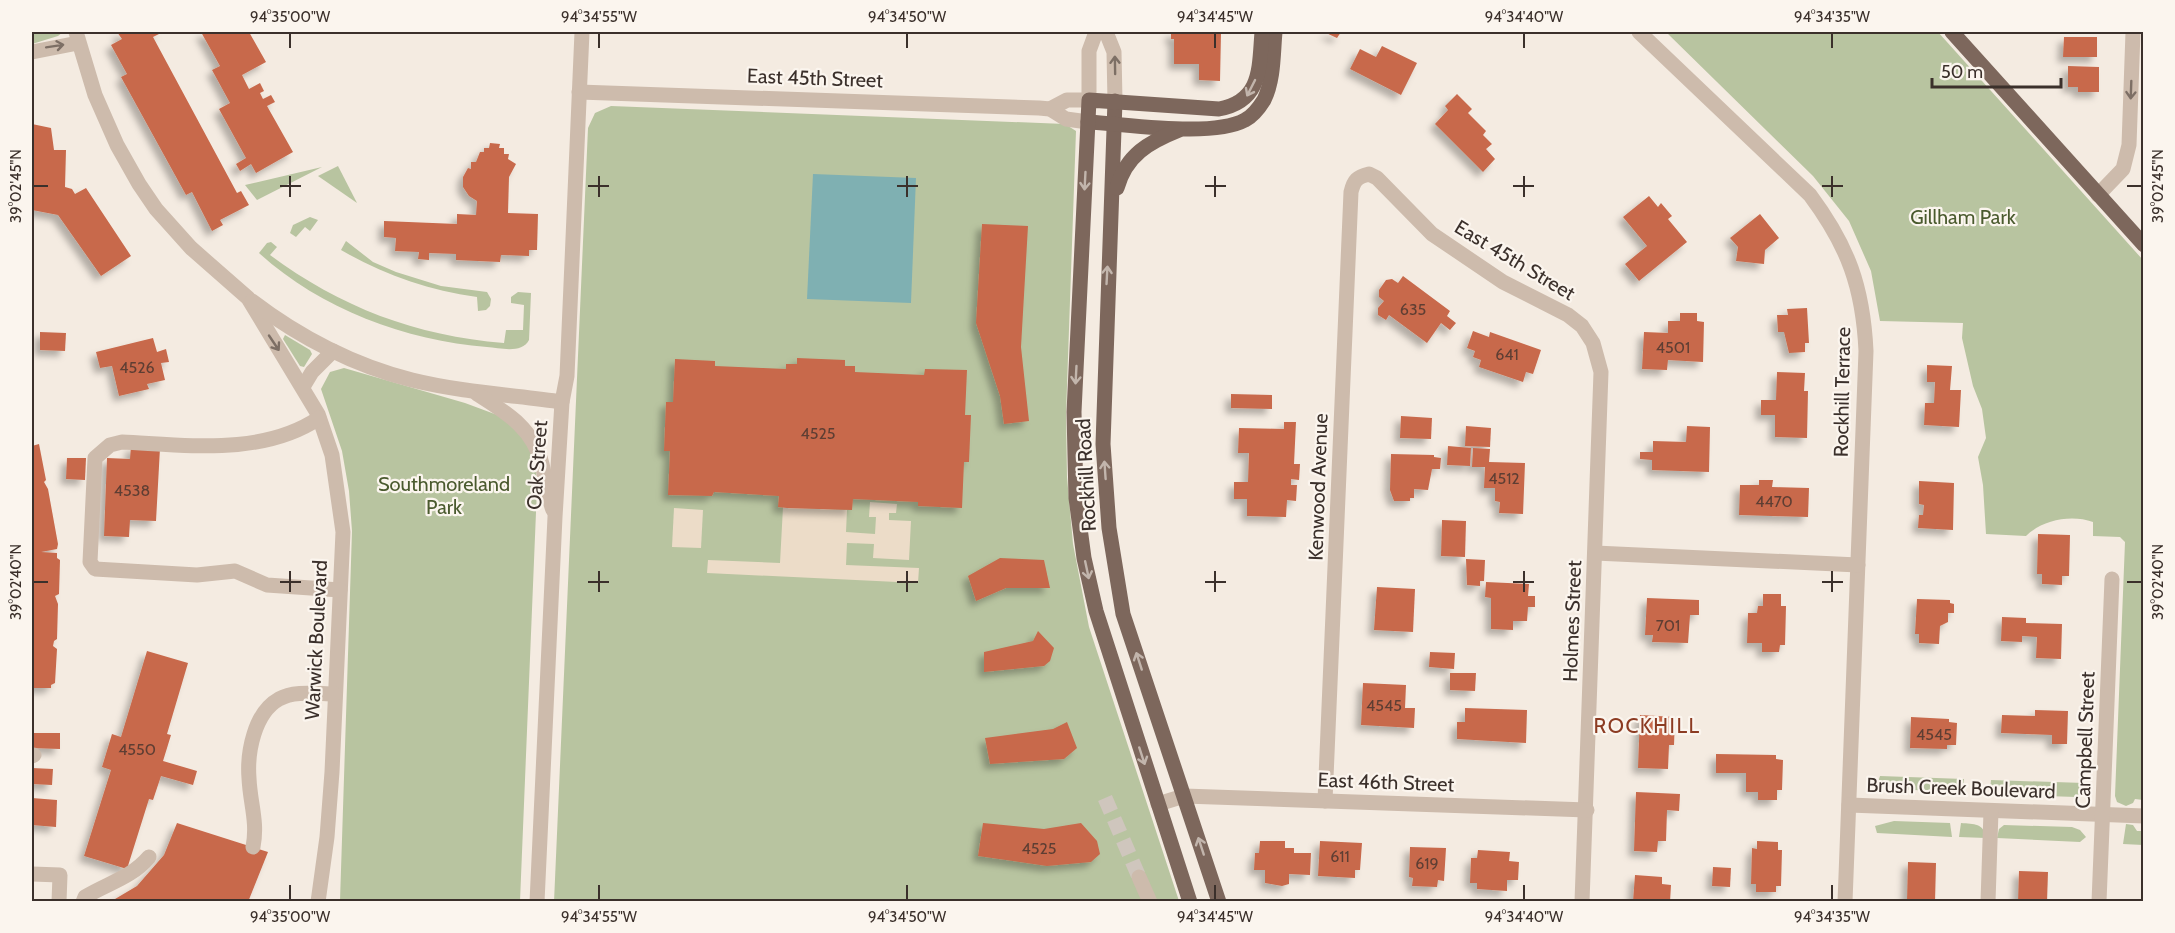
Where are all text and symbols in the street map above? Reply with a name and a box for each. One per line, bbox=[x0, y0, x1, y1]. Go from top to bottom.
text: 94°35'00"W bbox=[250, 8, 331, 26]
text: 94°34'55"W bbox=[561, 8, 638, 26]
text: 94°34'50"W bbox=[868, 8, 947, 26]
text: 94°34'45"W bbox=[1177, 8, 1254, 26]
text: 94°34'40"W bbox=[1485, 8, 1564, 26]
text: 94°34'35"W bbox=[1794, 8, 1871, 26]
one-way arrow bbox=[44, 41, 64, 52]
scale bar bbox=[1932, 51, 2061, 89]
one-way arrow bbox=[1109, 56, 1120, 76]
text: 50 m bbox=[1941, 61, 1983, 83]
street label: East 45th Street bbox=[747, 64, 884, 92]
one-way arrow bbox=[1245, 79, 1257, 97]
one-way arrow bbox=[2126, 79, 2137, 99]
text: 39°02'45"N bbox=[7, 149, 25, 223]
text: 39°02'45"N bbox=[2149, 149, 2167, 223]
one-way arrow bbox=[1080, 170, 1091, 190]
park label: Gillham Park bbox=[1910, 205, 2016, 229]
street label: East 45th Street bbox=[1451, 215, 1580, 305]
one-way arrow bbox=[1102, 265, 1113, 285]
house number: 635 bbox=[1400, 300, 1426, 319]
street label: Rockhill Terrace bbox=[1829, 327, 1855, 457]
one-way arrow bbox=[268, 334, 280, 351]
house number: 4501 bbox=[1656, 338, 1690, 357]
house number: 641 bbox=[1495, 345, 1519, 364]
house number: 4526 bbox=[119, 358, 155, 377]
one-way arrow bbox=[1070, 365, 1081, 385]
street label: Kenwood Avenue bbox=[1303, 413, 1333, 561]
street label: Rockhill Road bbox=[1071, 418, 1101, 532]
street label: Oak Street bbox=[522, 419, 552, 511]
house number: 4525 bbox=[801, 424, 835, 443]
one-way arrow bbox=[1099, 460, 1110, 480]
house number: 4512 bbox=[1488, 469, 1520, 488]
park label: Southmoreland Park bbox=[378, 472, 510, 519]
house number: 4538 bbox=[114, 481, 150, 500]
house number: 4470 bbox=[1755, 492, 1793, 511]
text: 39°02'40"N bbox=[7, 544, 25, 620]
text: 39°02'40"N bbox=[2149, 544, 2167, 620]
street label: Warwick Boulevard bbox=[300, 559, 332, 721]
one-way arrow bbox=[1081, 560, 1093, 579]
street label: Holmes Street bbox=[1558, 560, 1586, 682]
house number: 701 bbox=[1656, 616, 1680, 635]
one-way arrow bbox=[1133, 652, 1144, 671]
street label: Campbell Street bbox=[2071, 671, 2099, 809]
house number: 4545 bbox=[1366, 696, 1402, 715]
district label: ROCKHILL bbox=[1594, 713, 1700, 738]
house number: 4545 bbox=[1916, 725, 1952, 744]
house number: 4550 bbox=[118, 740, 156, 759]
one-way arrow bbox=[1137, 746, 1148, 765]
street label: East 46th Street bbox=[1317, 768, 1455, 796]
street label: Brush Creek Boulevard bbox=[1866, 773, 2056, 803]
one-way arrow bbox=[1194, 837, 1205, 856]
house number: 4525 bbox=[1022, 839, 1056, 858]
house number: 611 bbox=[1330, 847, 1350, 866]
house number: 619 bbox=[1415, 854, 1439, 873]
text: 94°35'00"W bbox=[250, 908, 331, 926]
text: 94°34'55"W bbox=[561, 908, 638, 926]
text: 94°34'50"W bbox=[868, 908, 947, 926]
text: 94°34'45"W bbox=[1177, 908, 1254, 926]
text: 94°34'40"W bbox=[1485, 908, 1564, 926]
text: 94°34'35"W bbox=[1794, 908, 1871, 926]

